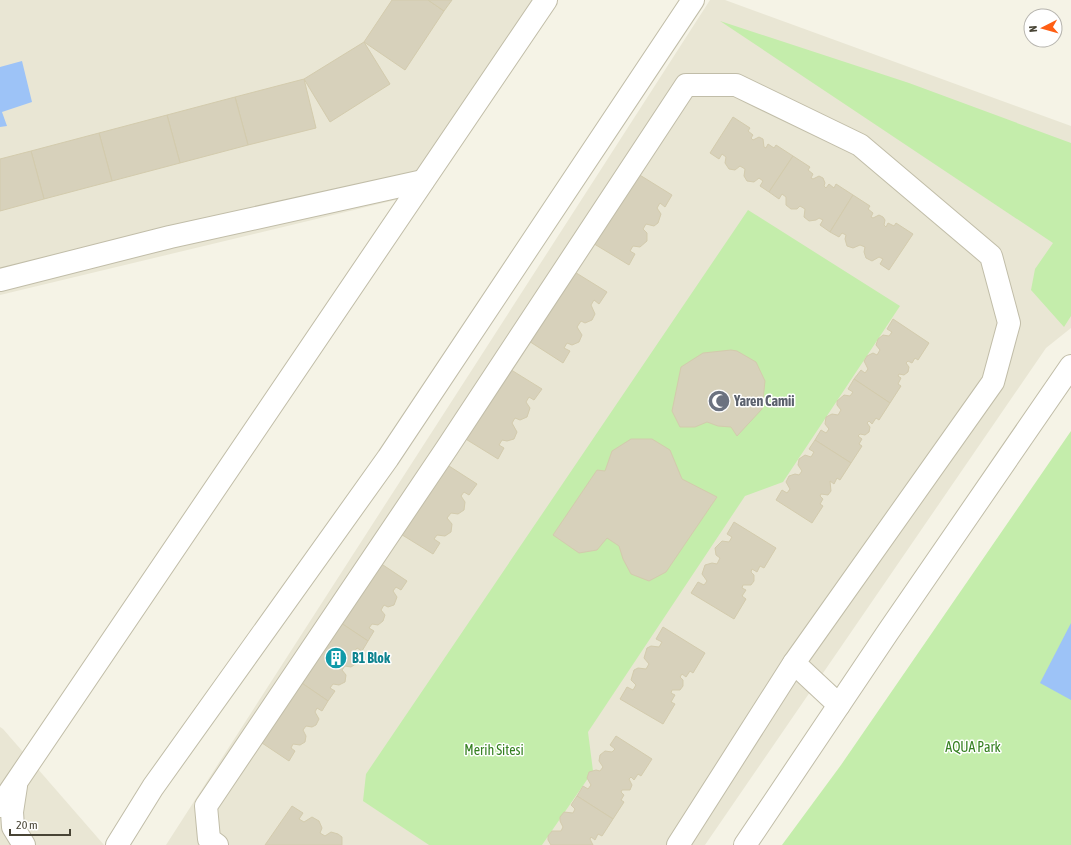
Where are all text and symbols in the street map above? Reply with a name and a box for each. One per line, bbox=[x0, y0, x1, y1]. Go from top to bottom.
north arrow bbox=[1023, 8, 1063, 48]
text: N bbox=[1027, 25, 1039, 33]
mosque icon: Yaren Camii bbox=[706, 388, 732, 414]
place label: Yaren Camii bbox=[733, 393, 794, 409]
building icon: B1 Blok bbox=[323, 645, 349, 671]
place label: B1 Blok bbox=[352, 650, 391, 666]
park label: AQUA Park bbox=[945, 739, 1001, 755]
park label: Merih Sitesi bbox=[464, 742, 524, 758]
scale bar bbox=[10, 811, 70, 837]
text: 20 m bbox=[16, 818, 38, 832]

